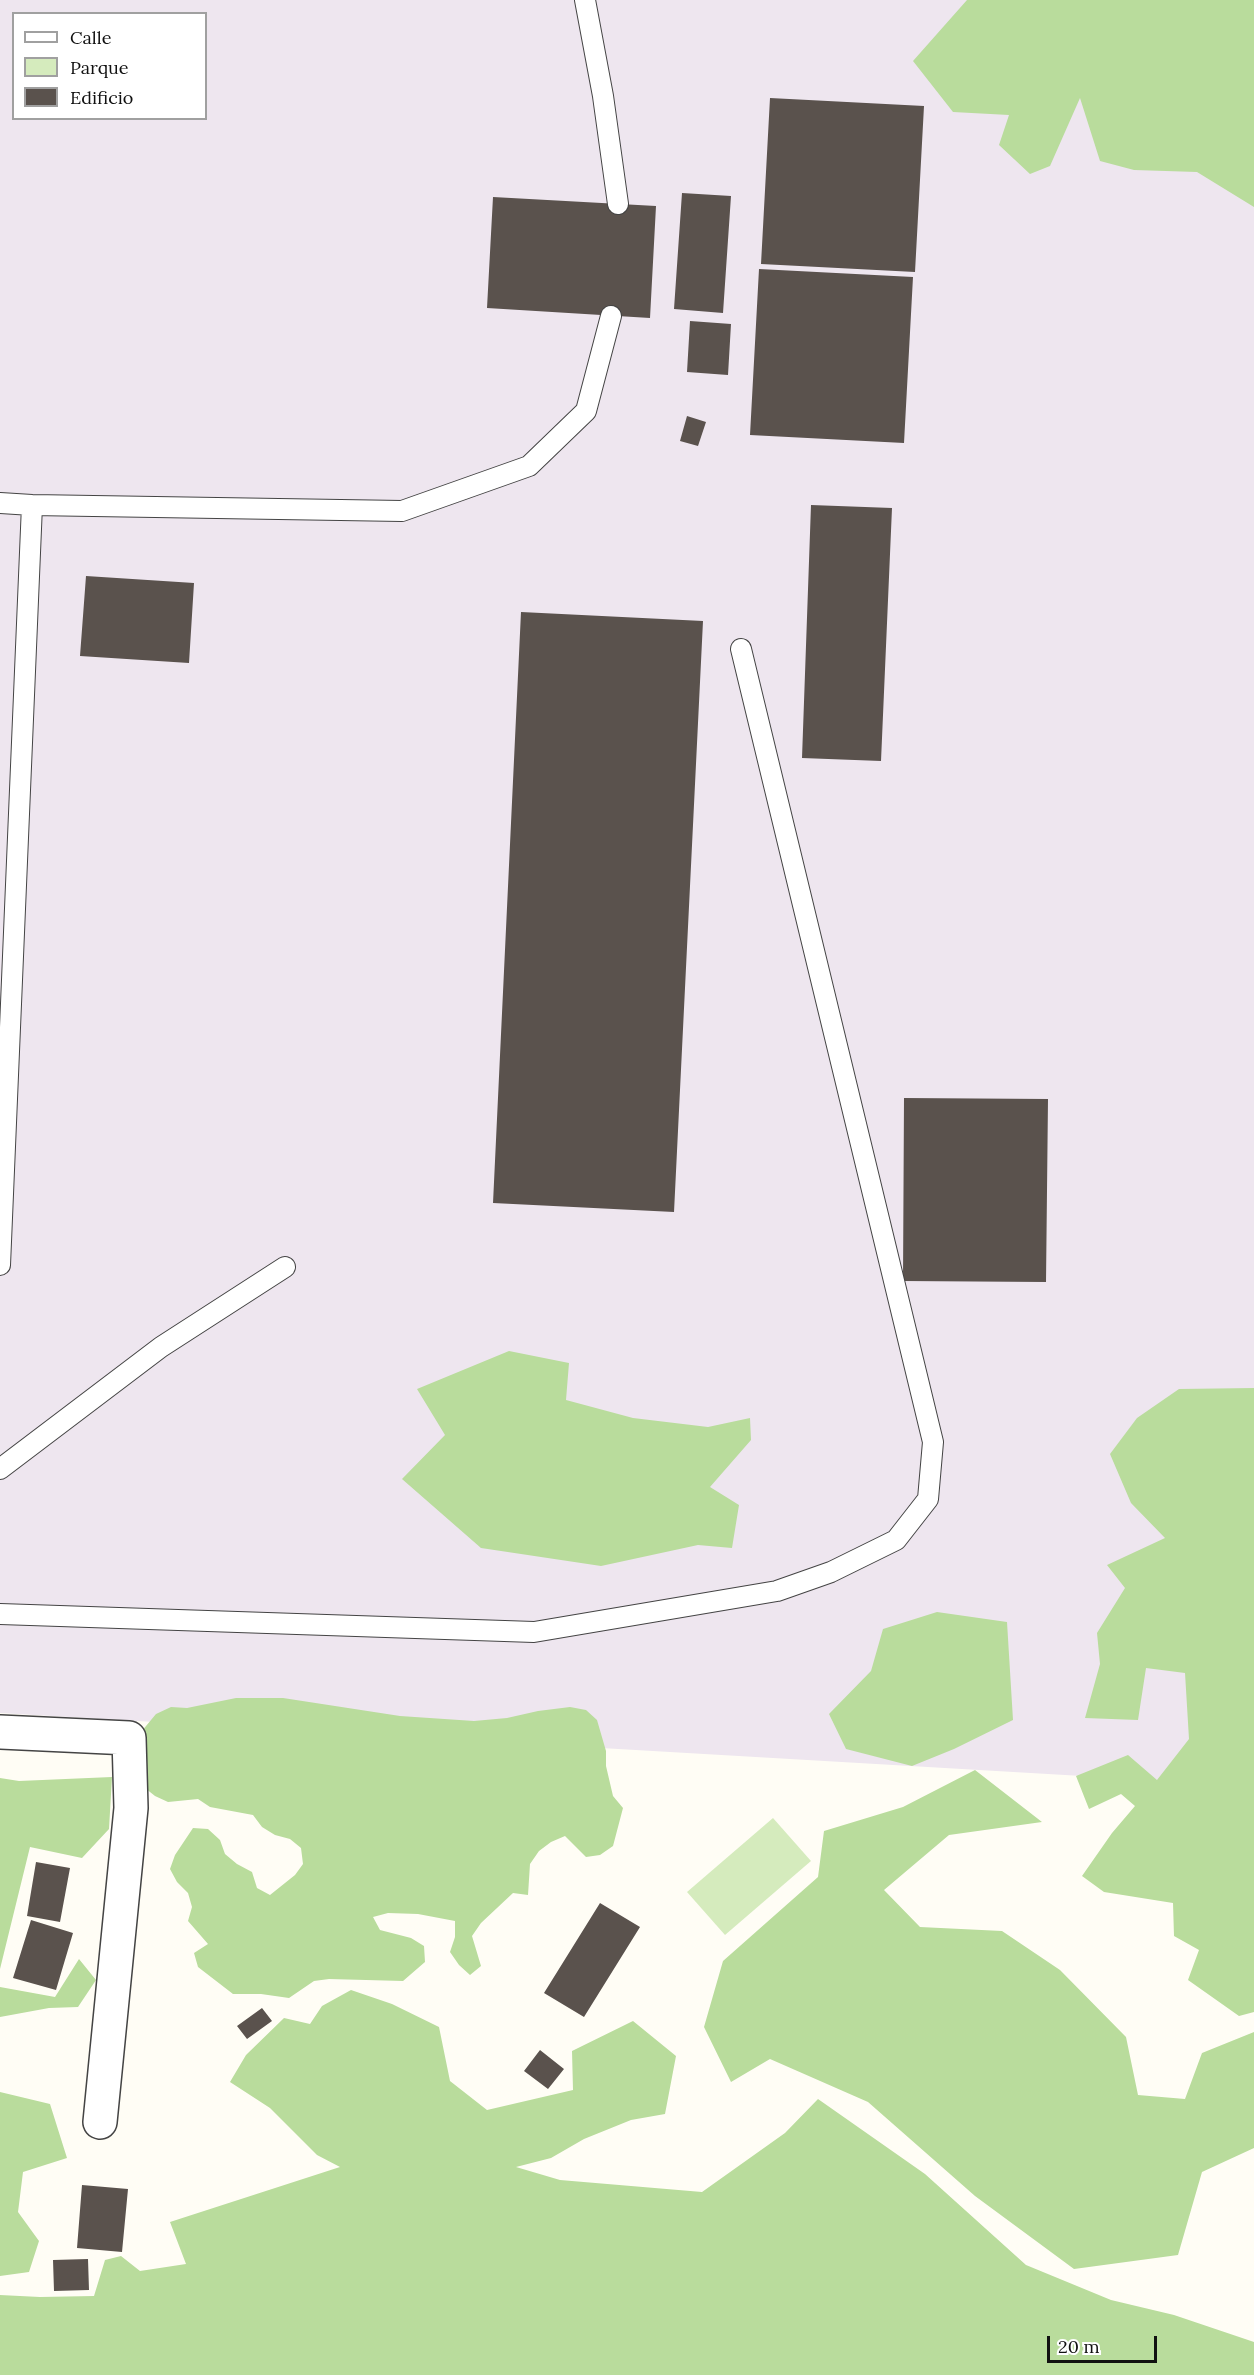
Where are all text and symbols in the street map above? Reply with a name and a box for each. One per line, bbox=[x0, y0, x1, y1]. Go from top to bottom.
legend bbox=[12, 12, 207, 120]
text: Calle bbox=[70, 26, 111, 49]
text: Parque bbox=[70, 56, 129, 79]
text: Edificio bbox=[70, 86, 133, 109]
scale bar bbox=[1050, 2324, 1160, 2362]
text: 20 m bbox=[1058, 2335, 1100, 2358]

